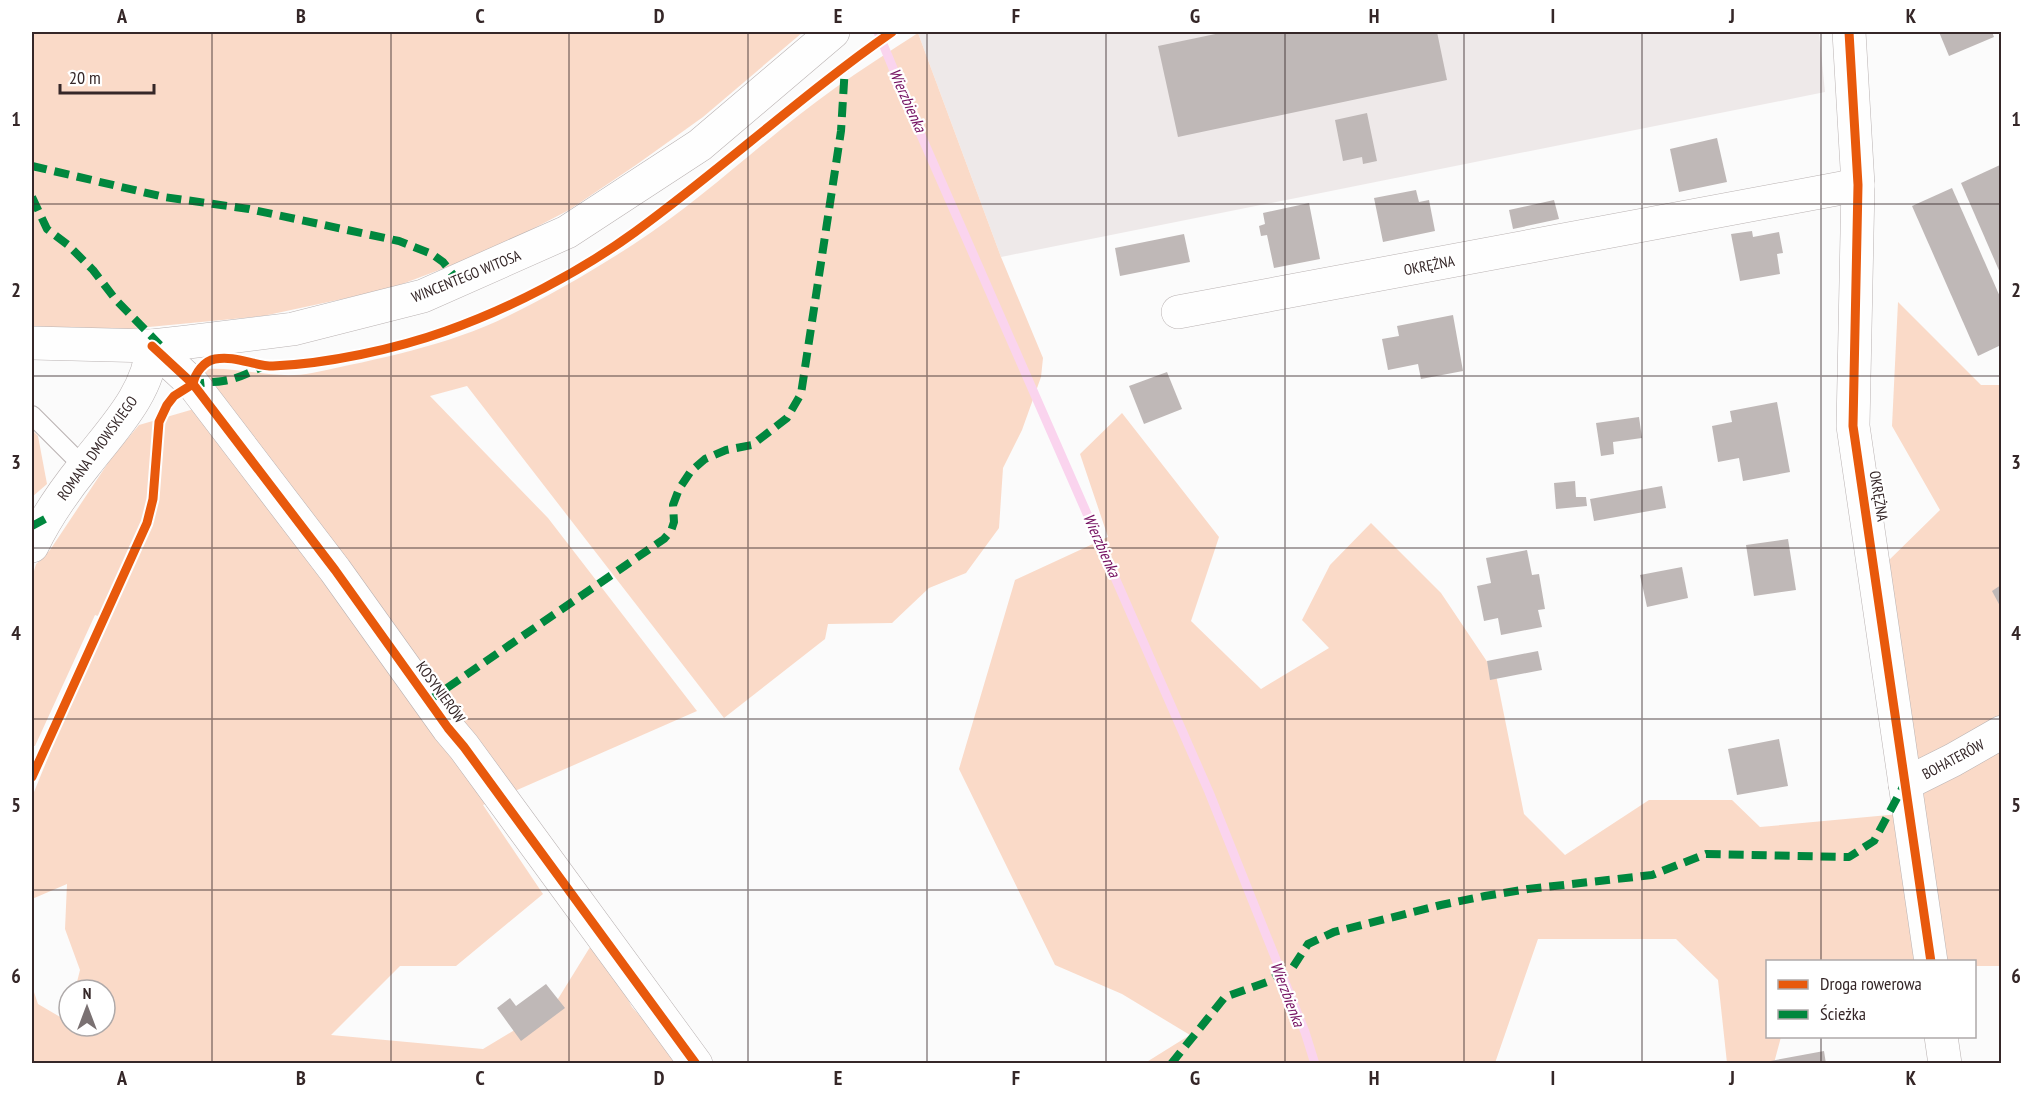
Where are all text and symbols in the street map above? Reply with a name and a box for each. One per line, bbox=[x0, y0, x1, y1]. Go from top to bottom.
text: A bbox=[116, 3, 128, 29]
text: B bbox=[296, 3, 306, 29]
text: C bbox=[475, 3, 485, 29]
text: D bbox=[654, 3, 665, 29]
text: E bbox=[834, 3, 842, 29]
text: F bbox=[1012, 3, 1020, 29]
text: G bbox=[1190, 3, 1200, 29]
text: H bbox=[1369, 3, 1379, 29]
text: I bbox=[1551, 3, 1555, 29]
text: J bbox=[1728, 3, 1735, 29]
text: K bbox=[1906, 3, 1917, 29]
scale bar bbox=[60, 57, 154, 95]
water label: Wierzbienka bbox=[885, 65, 932, 136]
text: 20 m bbox=[69, 66, 101, 89]
text: 1 bbox=[11, 106, 21, 132]
text: 1 bbox=[2011, 106, 2021, 132]
street label: WINCENTEGO WITOSA bbox=[409, 245, 524, 307]
street label: OKRĘŻNA bbox=[1402, 251, 1457, 279]
text: 2 bbox=[11, 277, 21, 303]
text: 2 bbox=[2011, 277, 2021, 303]
street label: ROMANA DMOWSKIEGO bbox=[53, 392, 141, 504]
text: 3 bbox=[11, 449, 21, 475]
text: 3 bbox=[2011, 449, 2021, 475]
street label: OKRĘŻNA bbox=[1866, 469, 1893, 524]
water label: Wierzbienka bbox=[1079, 510, 1126, 581]
text: 4 bbox=[11, 620, 21, 646]
text: 4 bbox=[2011, 620, 2021, 646]
street label: KOSYNIERÓW bbox=[412, 658, 470, 726]
street label: BOHATERÓW bbox=[1919, 735, 1987, 783]
text: 5 bbox=[11, 792, 21, 818]
text: 5 bbox=[2011, 792, 2021, 818]
water label: Wierzbienka bbox=[1267, 959, 1310, 1031]
legend bbox=[1766, 960, 1976, 1038]
text: 6 bbox=[11, 963, 21, 989]
text: 6 bbox=[2011, 963, 2021, 989]
text: Droga rowerowa bbox=[1820, 972, 1922, 995]
north arrow bbox=[57, 978, 117, 1038]
text: N bbox=[83, 983, 91, 1003]
text: Ścieżka bbox=[1820, 1002, 1866, 1025]
text: A bbox=[116, 1065, 128, 1091]
text: B bbox=[296, 1065, 306, 1091]
text: C bbox=[475, 1065, 485, 1091]
text: D bbox=[654, 1065, 665, 1091]
text: E bbox=[834, 1065, 842, 1091]
text: F bbox=[1012, 1065, 1020, 1091]
text: G bbox=[1190, 1065, 1200, 1091]
text: H bbox=[1369, 1065, 1379, 1091]
text: I bbox=[1551, 1065, 1555, 1091]
text: J bbox=[1728, 1065, 1735, 1091]
text: K bbox=[1906, 1065, 1917, 1091]

